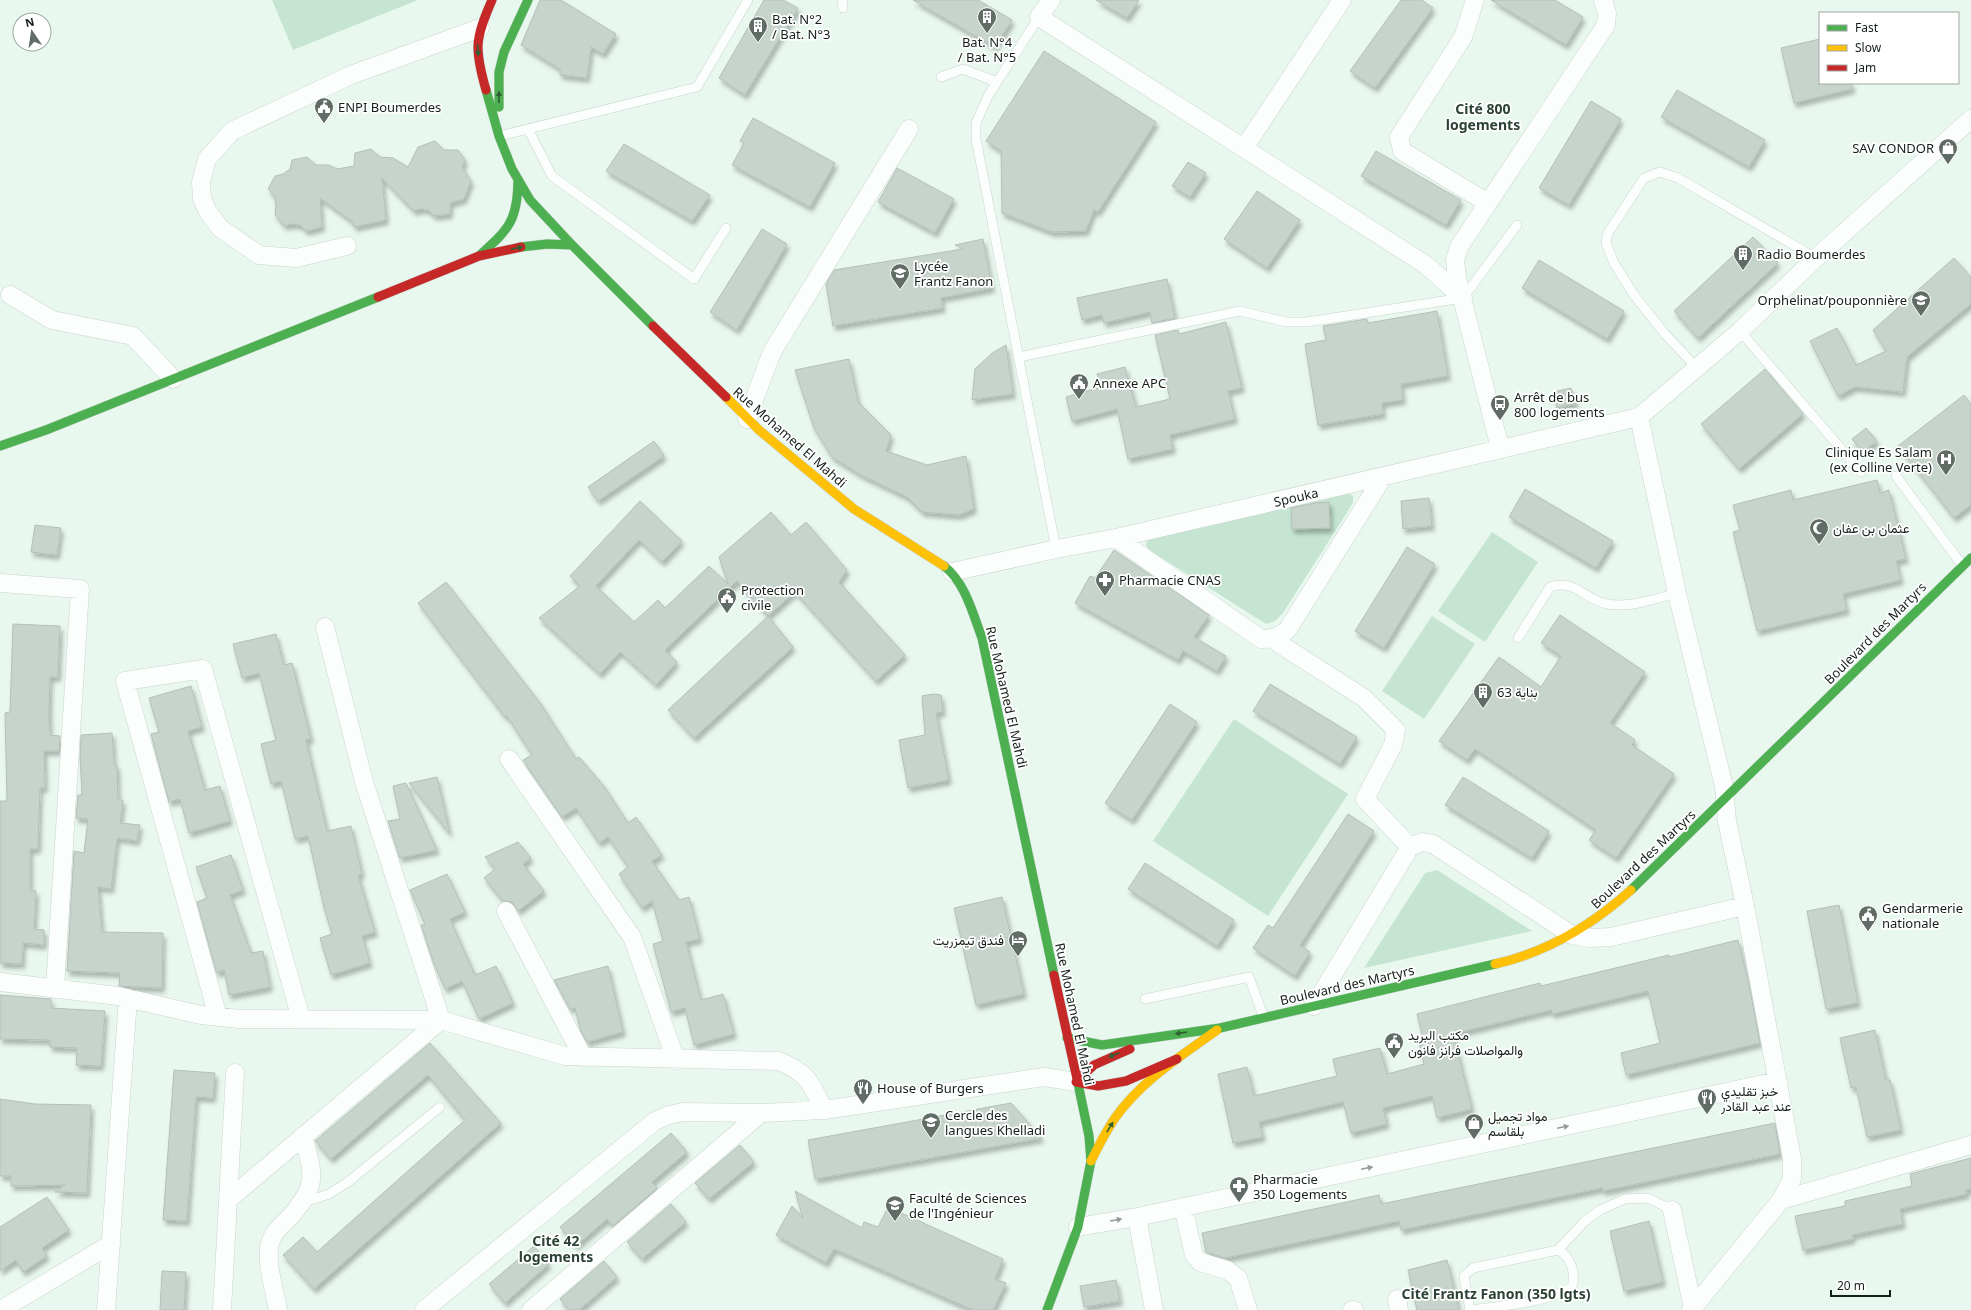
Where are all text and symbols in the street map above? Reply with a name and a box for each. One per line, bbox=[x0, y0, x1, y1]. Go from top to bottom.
building icon: Bat. N°4 / Bat. N°5 bbox=[976, 6, 998, 34]
place label: Bat. N°2 / Bat. N°3 bbox=[772, 10, 830, 43]
north arrow bbox=[12, 12, 52, 52]
legend bbox=[1819, 12, 1959, 84]
text: N bbox=[24, 13, 36, 30]
building icon: Bat. N°2 / Bat. N°3 bbox=[747, 15, 769, 43]
text: Fast bbox=[1855, 19, 1879, 36]
place label: Bat. N°4 / Bat. N°5 bbox=[958, 33, 1016, 66]
text: Slow bbox=[1855, 39, 1882, 56]
one-way arrow bbox=[475, 44, 482, 56]
text: Jam bbox=[1854, 59, 1876, 76]
one-way arrow bbox=[496, 90, 502, 103]
public building icon: ENPI Boumerdes bbox=[313, 96, 335, 124]
place label: ENPI Boumerdes bbox=[338, 98, 441, 116]
district label: Cité 800 logements bbox=[1446, 99, 1520, 134]
shop icon: SAV CONDOR bbox=[1937, 137, 1959, 165]
place label: SAV CONDOR bbox=[1852, 139, 1934, 157]
building icon: Radio Boumerdes bbox=[1732, 243, 1754, 271]
one-way arrow bbox=[511, 244, 523, 250]
place label: Radio Boumerdes bbox=[1757, 245, 1865, 263]
place label: Lycée Frantz Fanon bbox=[914, 257, 993, 290]
school or university icon: Lycée Frantz Fanon bbox=[889, 262, 911, 290]
school or university icon: Orphelinat/pouponnière bbox=[1910, 289, 1932, 317]
place label: Orphelinat/pouponnière bbox=[1758, 291, 1907, 309]
public building icon: Annexe APC bbox=[1068, 372, 1090, 400]
place label: Annexe APC bbox=[1093, 374, 1166, 392]
street label: Rue Mohamed El Mahdi bbox=[729, 383, 851, 491]
place label: Arrêt de bus 800 logements bbox=[1514, 388, 1605, 421]
bus stop icon: Arrêt de bus 800 logements bbox=[1489, 393, 1511, 421]
place label: Clinique Es Salam (ex Colline Verte) bbox=[1825, 443, 1932, 476]
hospital icon: Clinique Es Salam (ex Colline Verte) bbox=[1935, 448, 1957, 476]
street label: Spouka bbox=[1272, 483, 1320, 511]
mosque icon: عثمان بن عفان bbox=[1808, 517, 1830, 545]
place label: عثمان بن عفان bbox=[1833, 519, 1910, 537]
pharmacy icon: Pharmacie CNAS bbox=[1094, 569, 1116, 597]
place label: Pharmacie CNAS bbox=[1119, 571, 1221, 589]
street label: Boulevard des Martyrs bbox=[1820, 578, 1930, 688]
place label: Protection civile bbox=[741, 581, 804, 614]
public building icon: Protection civile bbox=[716, 586, 738, 614]
street label: Rue Mohamed El Mahdi bbox=[982, 624, 1032, 770]
building icon: بناية 63 bbox=[1472, 681, 1494, 709]
place label: بناية 63 bbox=[1497, 683, 1538, 701]
street label: Boulevard des Martyrs bbox=[1587, 806, 1699, 912]
place label: Gendarmerie nationale bbox=[1882, 899, 1963, 932]
public building icon: Gendarmerie nationale bbox=[1857, 904, 1879, 932]
hotel icon: فندق تيمزريت bbox=[1007, 929, 1029, 957]
place label: فندق تيمزريت bbox=[933, 931, 1004, 949]
street label: Rue Mohamed El Mahdi bbox=[1051, 941, 1099, 1087]
street label: Boulevard des Martyrs bbox=[1278, 961, 1416, 1009]
place label: مكتب البريد والمواصلات فرانز فانون bbox=[1408, 1026, 1523, 1059]
one-way arrow bbox=[1175, 1030, 1187, 1036]
public building icon: مكتب البريد والمواصلات فرانز فانون bbox=[1383, 1031, 1405, 1059]
one-way arrow bbox=[1107, 1053, 1119, 1059]
restaurant icon: House of Burgers bbox=[852, 1077, 874, 1105]
place label: House of Burgers bbox=[877, 1079, 984, 1097]
place label: خبز تقليدي عند عبد القادر bbox=[1720, 1082, 1792, 1115]
restaurant icon: خبز تقليدي عند عبد القادر bbox=[1696, 1087, 1718, 1115]
place label: Cercle des langues Khelladi bbox=[945, 1106, 1045, 1139]
place label: مواد تجميل بلقاسم bbox=[1488, 1107, 1548, 1140]
school or university icon: Cercle des langues Khelladi bbox=[920, 1111, 942, 1139]
shop icon: مواد تجميل بلقاسم bbox=[1463, 1112, 1485, 1140]
one-way arrow bbox=[1106, 1122, 1114, 1132]
one-way arrow bbox=[1556, 1123, 1569, 1129]
one-way arrow bbox=[1361, 1165, 1373, 1171]
place label: Pharmacie 350 Logements bbox=[1253, 1170, 1347, 1203]
pharmacy icon: Pharmacie 350 Logements bbox=[1228, 1175, 1250, 1203]
place label: Faculté de Sciences de l'Ingénieur bbox=[909, 1189, 1027, 1222]
school or university icon: Faculté de Sciences de l'Ingénieur bbox=[884, 1194, 906, 1222]
one-way arrow bbox=[1110, 1217, 1122, 1223]
district label: Cité 42 logements bbox=[519, 1231, 593, 1266]
scale bar bbox=[1831, 1272, 1890, 1298]
text: 20 m bbox=[1837, 1277, 1865, 1294]
district label: Cité Frantz Fanon (350 lgts) bbox=[1402, 1284, 1591, 1303]

